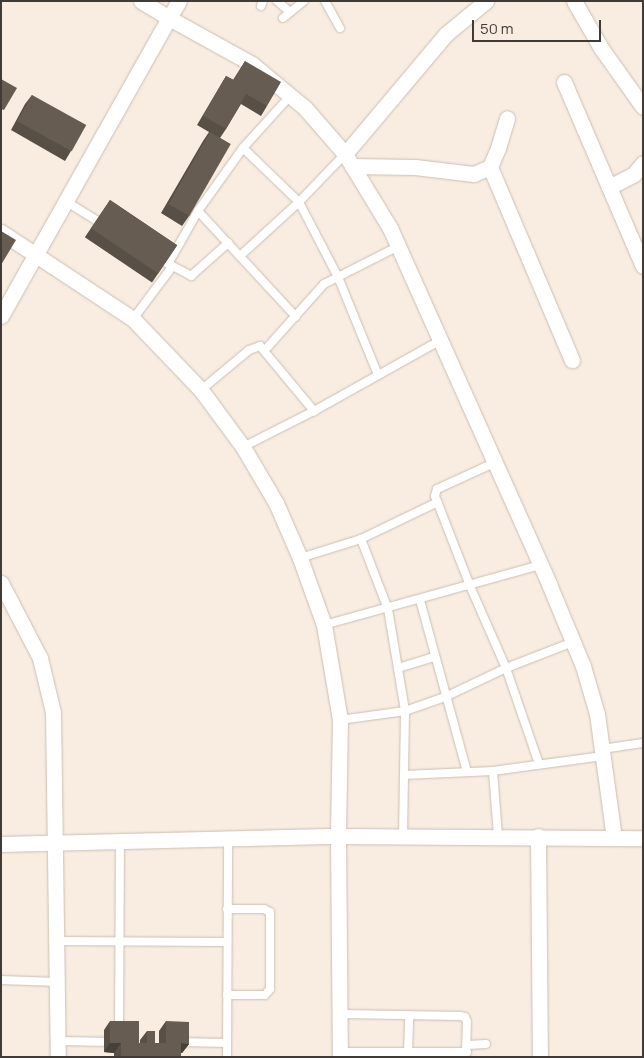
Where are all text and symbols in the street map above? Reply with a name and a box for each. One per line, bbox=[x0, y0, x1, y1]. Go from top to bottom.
scale bar bbox=[474, 10, 603, 42]
text: 50 m bbox=[480, 18, 514, 39]

